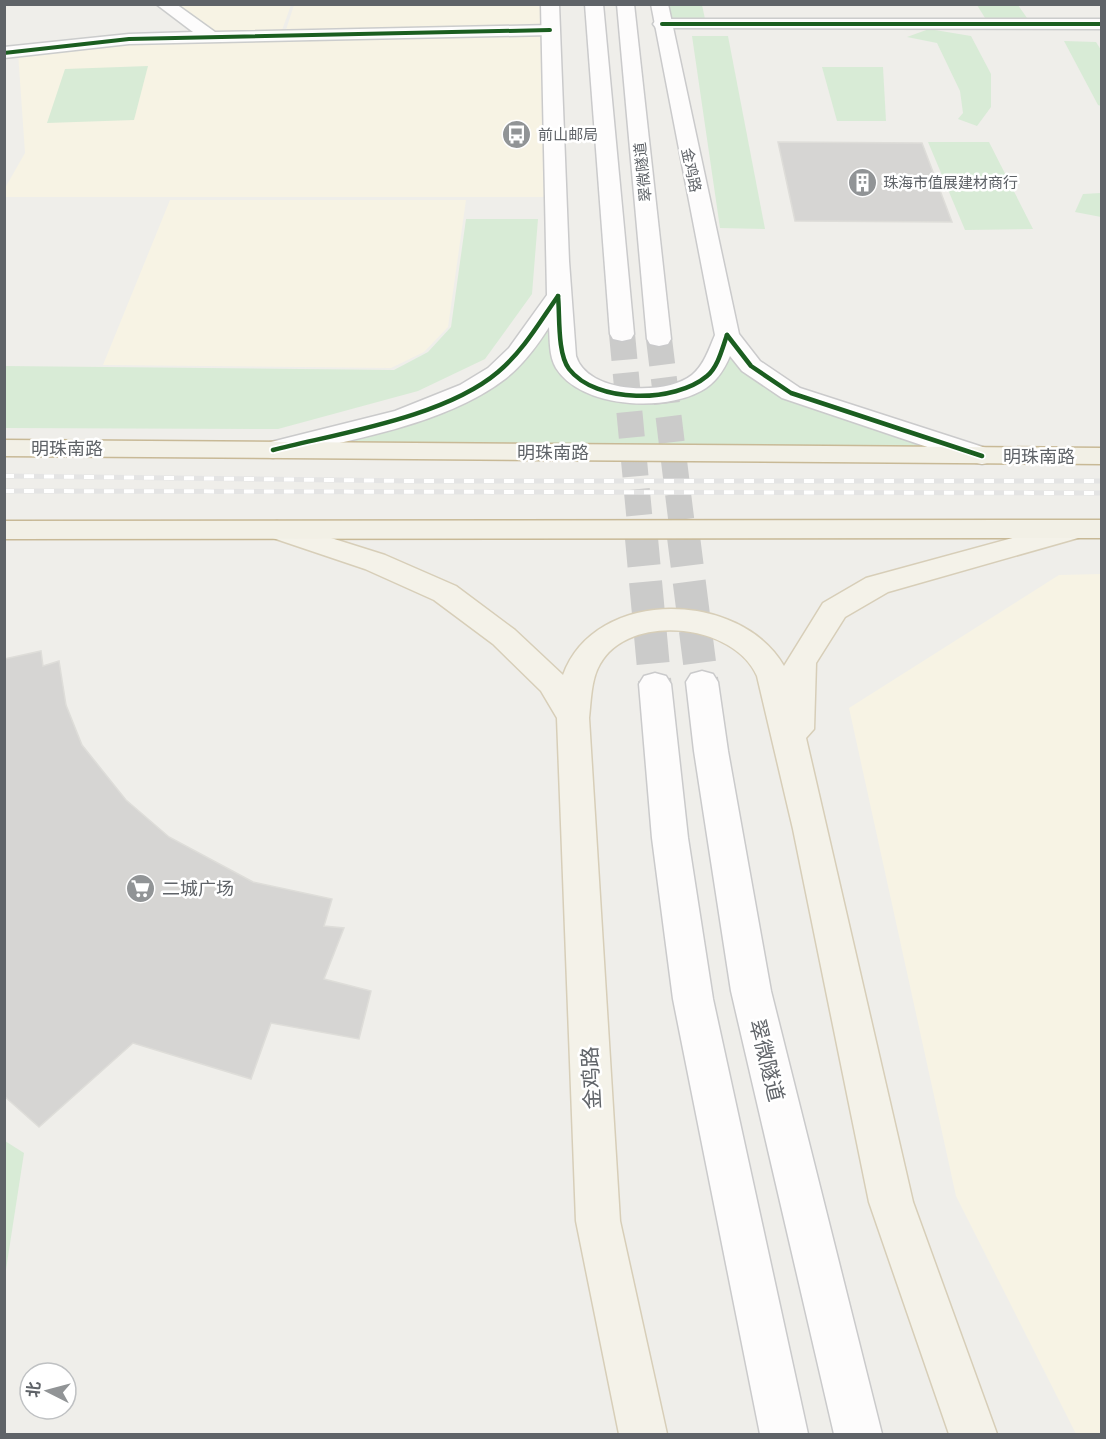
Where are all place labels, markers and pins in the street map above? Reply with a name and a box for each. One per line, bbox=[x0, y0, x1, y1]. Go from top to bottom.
bus stop icon: 前山邮局 bbox=[501, 118, 533, 150]
place label: 前山邮局 bbox=[538, 125, 598, 143]
building icon: 珠海市值展建材商行 bbox=[846, 166, 878, 198]
place label: 珠海市值展建材商行 bbox=[883, 173, 1018, 191]
supermarket icon: 二城广场 bbox=[125, 872, 157, 904]
place label: 二城广场 bbox=[162, 877, 234, 899]

